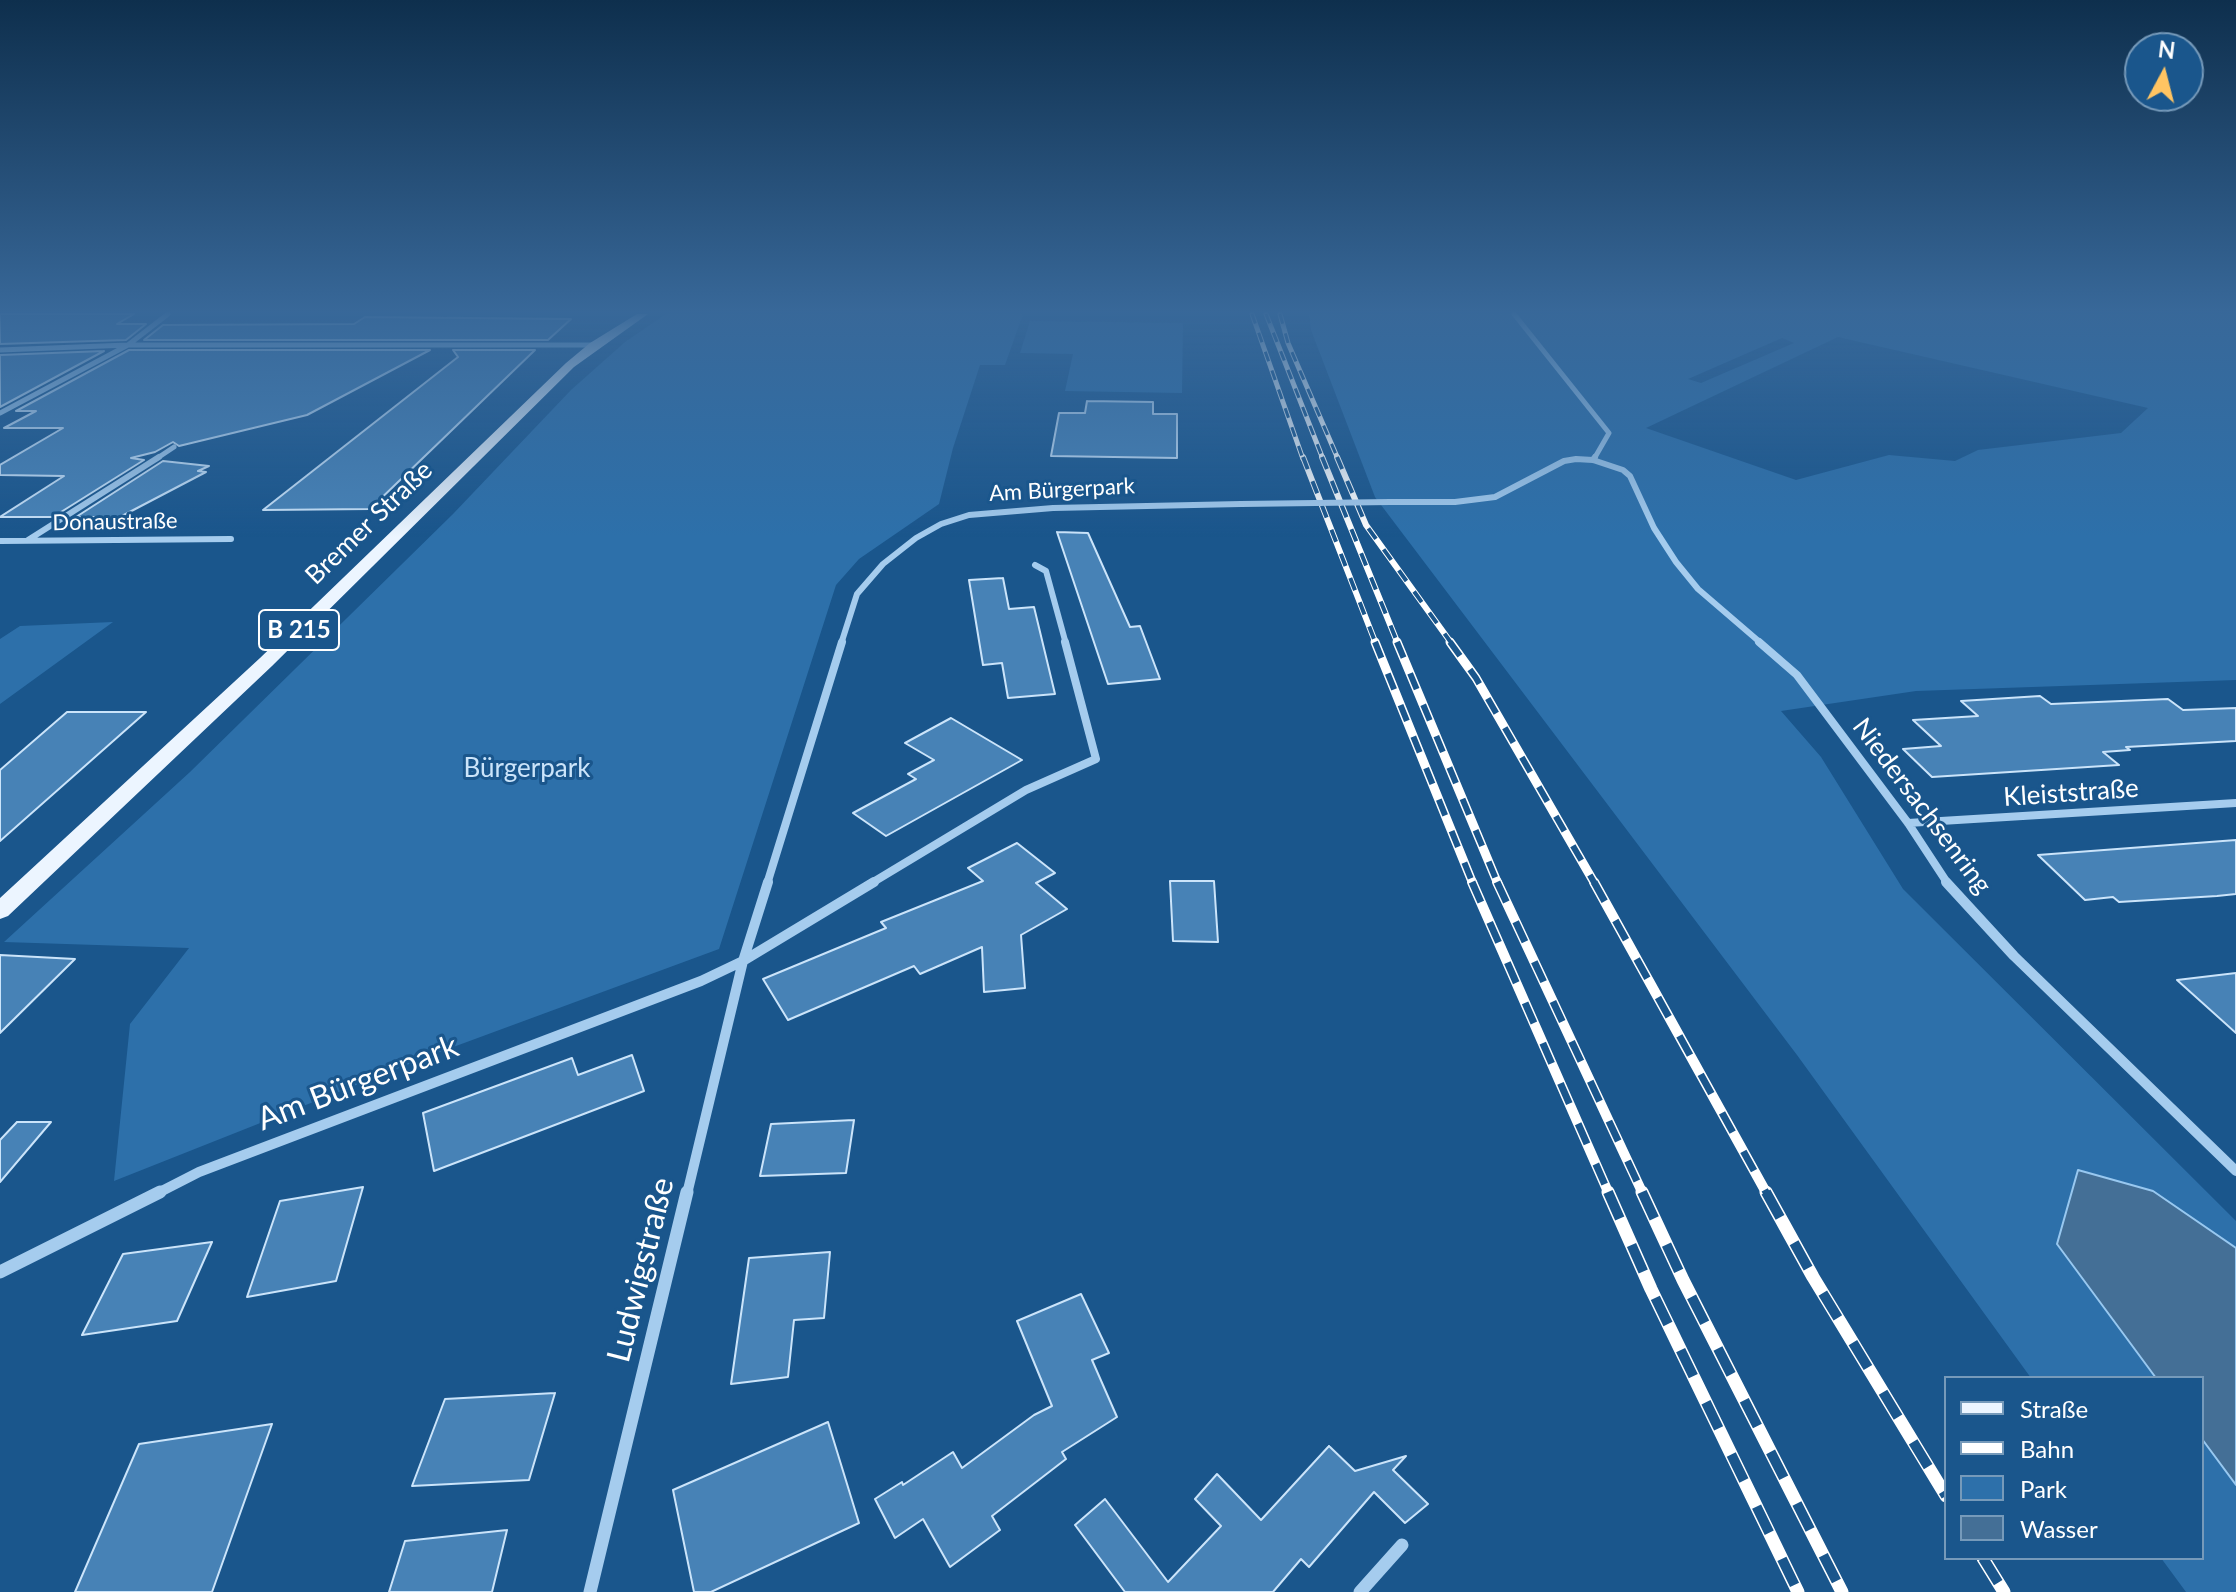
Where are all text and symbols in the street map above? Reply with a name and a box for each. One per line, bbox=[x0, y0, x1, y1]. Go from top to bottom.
north arrow bbox=[2124, 32, 2204, 112]
text: N bbox=[2157, 35, 2177, 64]
street label: Bremer Straße bbox=[299, 455, 439, 591]
street label: Am Bürgerpark bbox=[988, 473, 1136, 507]
street label: Donaustraße bbox=[52, 508, 178, 536]
road number: B 215 bbox=[259, 610, 339, 650]
street label: Niedersachsenring bbox=[1846, 712, 1998, 900]
park label: Bürgerpark bbox=[464, 753, 590, 785]
street label: Kleiststraße bbox=[2002, 773, 2140, 813]
street label: Am Bürgerpark bbox=[252, 1027, 464, 1139]
street label: Ludwigstraße bbox=[600, 1174, 682, 1366]
legend bbox=[1944, 1376, 2204, 1560]
text: Straße bbox=[2020, 1394, 2088, 1423]
text: Bahn bbox=[2020, 1434, 2074, 1463]
text: Park bbox=[2020, 1474, 2067, 1503]
text: Wasser bbox=[2020, 1514, 2098, 1543]

